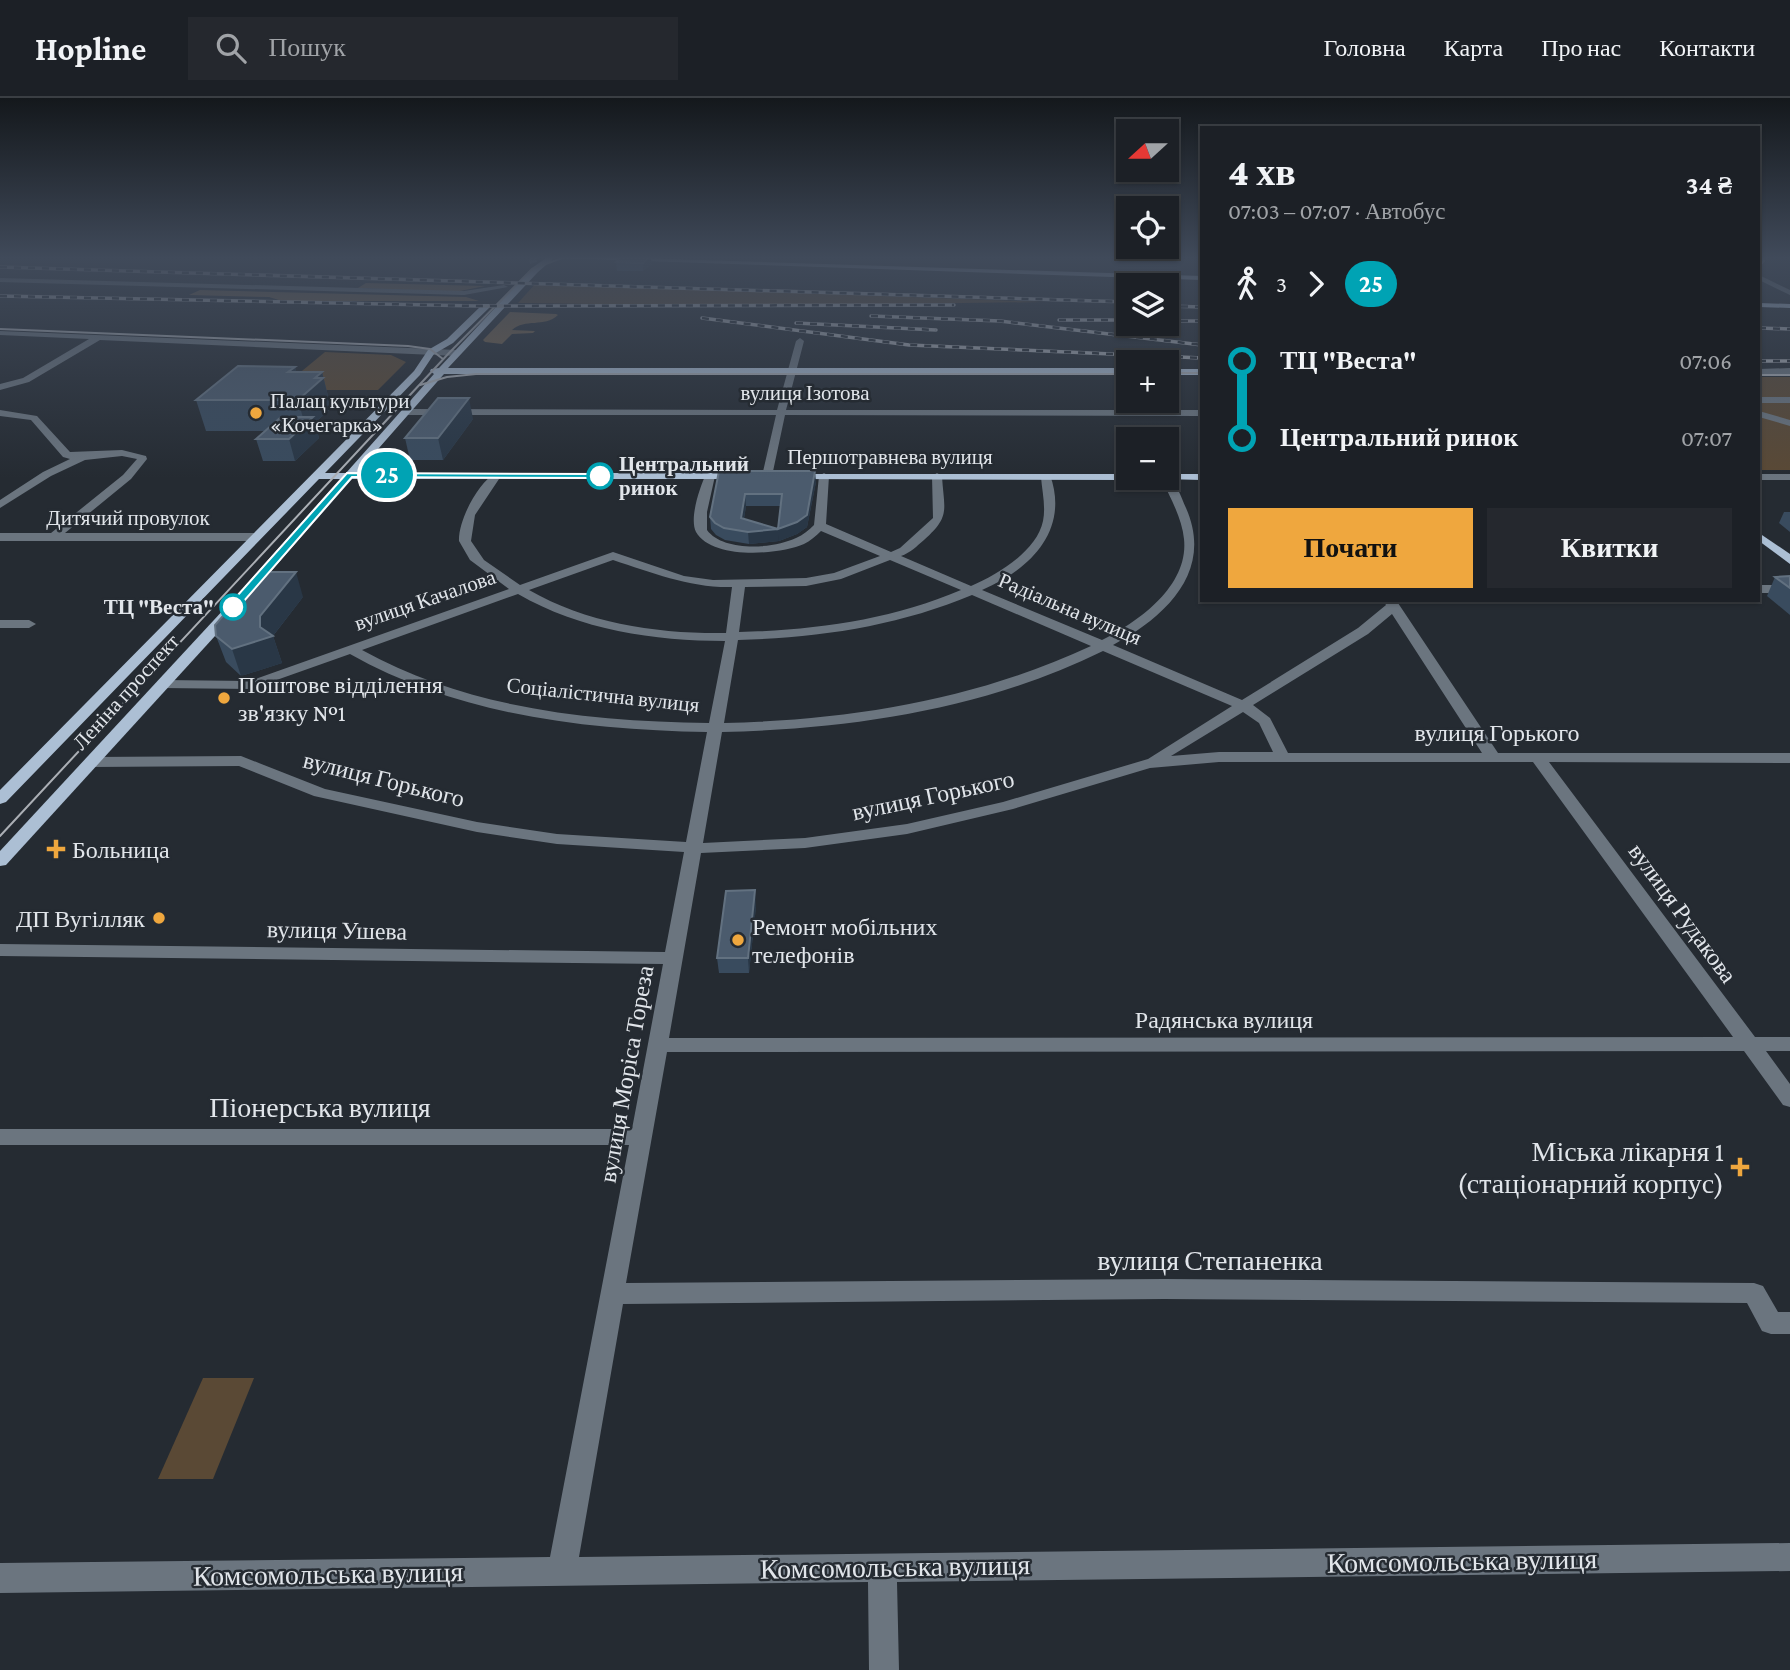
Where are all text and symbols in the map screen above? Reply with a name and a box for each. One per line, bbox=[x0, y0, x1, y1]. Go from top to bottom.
search box bbox=[188, 17, 678, 80]
icon: search bbox=[212, 29, 250, 67]
text: Hopline bbox=[35, 30, 146, 67]
text: Пошук bbox=[268, 33, 346, 62]
text: Головна bbox=[1324, 34, 1406, 61]
text: Карта bbox=[1444, 34, 1503, 61]
text: Про нас bbox=[1541, 34, 1621, 61]
text: Контакти bbox=[1659, 34, 1755, 61]
north arrow bbox=[1116, 119, 1180, 182]
map controls bbox=[1116, 119, 1179, 490]
text: 4 хв bbox=[1228, 151, 1296, 193]
text: 34 ₴ bbox=[1686, 171, 1732, 200]
button: locate bbox=[1116, 196, 1179, 259]
text: 07:03 – 07:07 · Автобус bbox=[1228, 198, 1445, 224]
icon: walk bbox=[1228, 265, 1266, 303]
icon: forward bbox=[1297, 265, 1335, 303]
text: 25 bbox=[1359, 270, 1383, 297]
text: 3 bbox=[1276, 271, 1287, 297]
button: layers bbox=[1116, 273, 1179, 336]
text: ТЦ "Веста" bbox=[1280, 346, 1416, 375]
text: 07:06 bbox=[1679, 348, 1732, 374]
button: + bbox=[1116, 350, 1179, 413]
street label: вулиця Ізотова bbox=[740, 381, 870, 405]
place label: Палац культури «Кочегарка» bbox=[270, 389, 410, 437]
marker: Палац культури «Кочегарка» bbox=[248, 405, 264, 421]
text: Центральний ринок bbox=[1280, 423, 1518, 452]
text: 07:07 bbox=[1681, 425, 1732, 451]
button: − bbox=[1116, 427, 1179, 490]
street label: Першотравнева вулиця bbox=[787, 445, 993, 469]
line badge: 25 bbox=[356, 452, 418, 498]
place label: Центральний ринок bbox=[619, 452, 749, 500]
text: 25 bbox=[375, 461, 399, 488]
marker: Центральний ринок bbox=[587, 463, 613, 489]
street label: Дитячий провулок bbox=[46, 506, 210, 530]
button: Почати bbox=[1228, 508, 1473, 588]
button: Квитки bbox=[1487, 508, 1732, 588]
street label: вулиця Качалова bbox=[351, 564, 499, 635]
street label: Радіальна вулиця bbox=[995, 568, 1145, 650]
marker: ТЦ "Веста" bbox=[220, 594, 246, 620]
place label: ТЦ "Веста" bbox=[104, 595, 214, 619]
street label: Леніна проспект bbox=[68, 629, 184, 755]
place label: Поштове відділення зв'язку №1 bbox=[238, 671, 443, 726]
street label: Соціалістична вулиця bbox=[505, 673, 701, 717]
marker: Поштове відділення зв'язку №1 bbox=[216, 690, 232, 706]
street label: вулиця Горького bbox=[1414, 719, 1580, 746]
street label: вулиця Горького bbox=[301, 746, 467, 812]
street label: вулиця Горького bbox=[849, 765, 1017, 825]
place label: Больница bbox=[72, 836, 170, 863]
street label: вулиця Рудакова bbox=[1623, 838, 1743, 988]
marker: Больница bbox=[46, 839, 66, 859]
place label: ДП Вугілляк bbox=[16, 905, 145, 932]
marker: ДП Вугілляк bbox=[151, 910, 167, 926]
place label: Ремонт мобільних телефонів bbox=[752, 913, 937, 968]
street label: вулиця Ушева bbox=[267, 915, 408, 945]
marker: Ремонт мобільних телефонів bbox=[730, 932, 746, 948]
street label: вулиця Моріса Тореза bbox=[594, 963, 658, 1185]
street label: Радянська вулиця bbox=[1135, 1006, 1313, 1033]
street label: Піонерська вулиця bbox=[209, 1092, 431, 1123]
place label: Міська лікарня 1 (стаціонарний корпус) bbox=[1457, 1136, 1724, 1200]
marker: Міська лікарня 1 (стаціонарний корпус) bbox=[1730, 1157, 1750, 1177]
street label: вулиця Степаненка bbox=[1097, 1245, 1323, 1276]
street label: Комсомольська вулиця bbox=[1327, 1543, 1598, 1579]
street label: Комсомольська вулиця bbox=[760, 1549, 1031, 1585]
street label: Комсомольська вулиця bbox=[193, 1556, 464, 1592]

